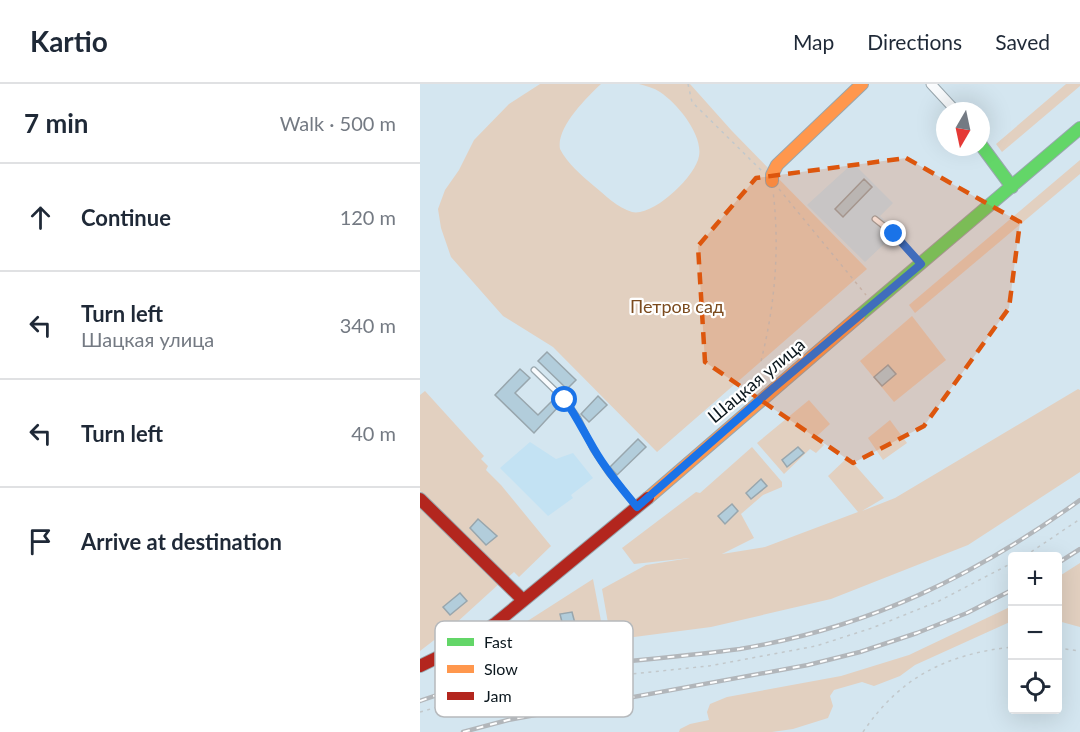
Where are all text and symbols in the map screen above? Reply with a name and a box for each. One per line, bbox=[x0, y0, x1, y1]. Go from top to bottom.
text: Kartio bbox=[30, 24, 108, 58]
text: Map bbox=[793, 29, 834, 54]
text: Directions bbox=[867, 29, 962, 54]
text: Saved bbox=[995, 29, 1050, 54]
north arrow bbox=[936, 102, 990, 156]
text: 7 min bbox=[24, 107, 88, 139]
text: Walk · 500 m bbox=[280, 111, 396, 135]
icon: ahead bbox=[24, 201, 57, 234]
text: Continue bbox=[81, 204, 171, 231]
text: 120 m bbox=[340, 205, 396, 229]
route end bbox=[880, 220, 906, 246]
park label: Петров сад bbox=[630, 295, 724, 317]
text: Turn left bbox=[81, 300, 163, 327]
icon: left bbox=[24, 309, 57, 342]
text: 340 m bbox=[340, 313, 396, 337]
text: Шацкая улица bbox=[81, 327, 214, 351]
street label: Шацкая улица bbox=[703, 333, 809, 427]
route start bbox=[551, 386, 577, 412]
icon: left bbox=[24, 417, 57, 450]
text: Turn left bbox=[81, 420, 163, 447]
text: 40 m bbox=[351, 421, 396, 445]
icon: arrive bbox=[24, 525, 57, 558]
text: Arrive at destination bbox=[81, 528, 282, 555]
map controls bbox=[1008, 552, 1062, 714]
button: + bbox=[1008, 552, 1062, 606]
button: − bbox=[1008, 606, 1062, 660]
legend bbox=[435, 621, 633, 717]
text: Fast bbox=[484, 632, 513, 651]
text: Slow bbox=[484, 659, 518, 678]
button: locate bbox=[1008, 660, 1062, 714]
text: Jam bbox=[484, 686, 512, 705]

